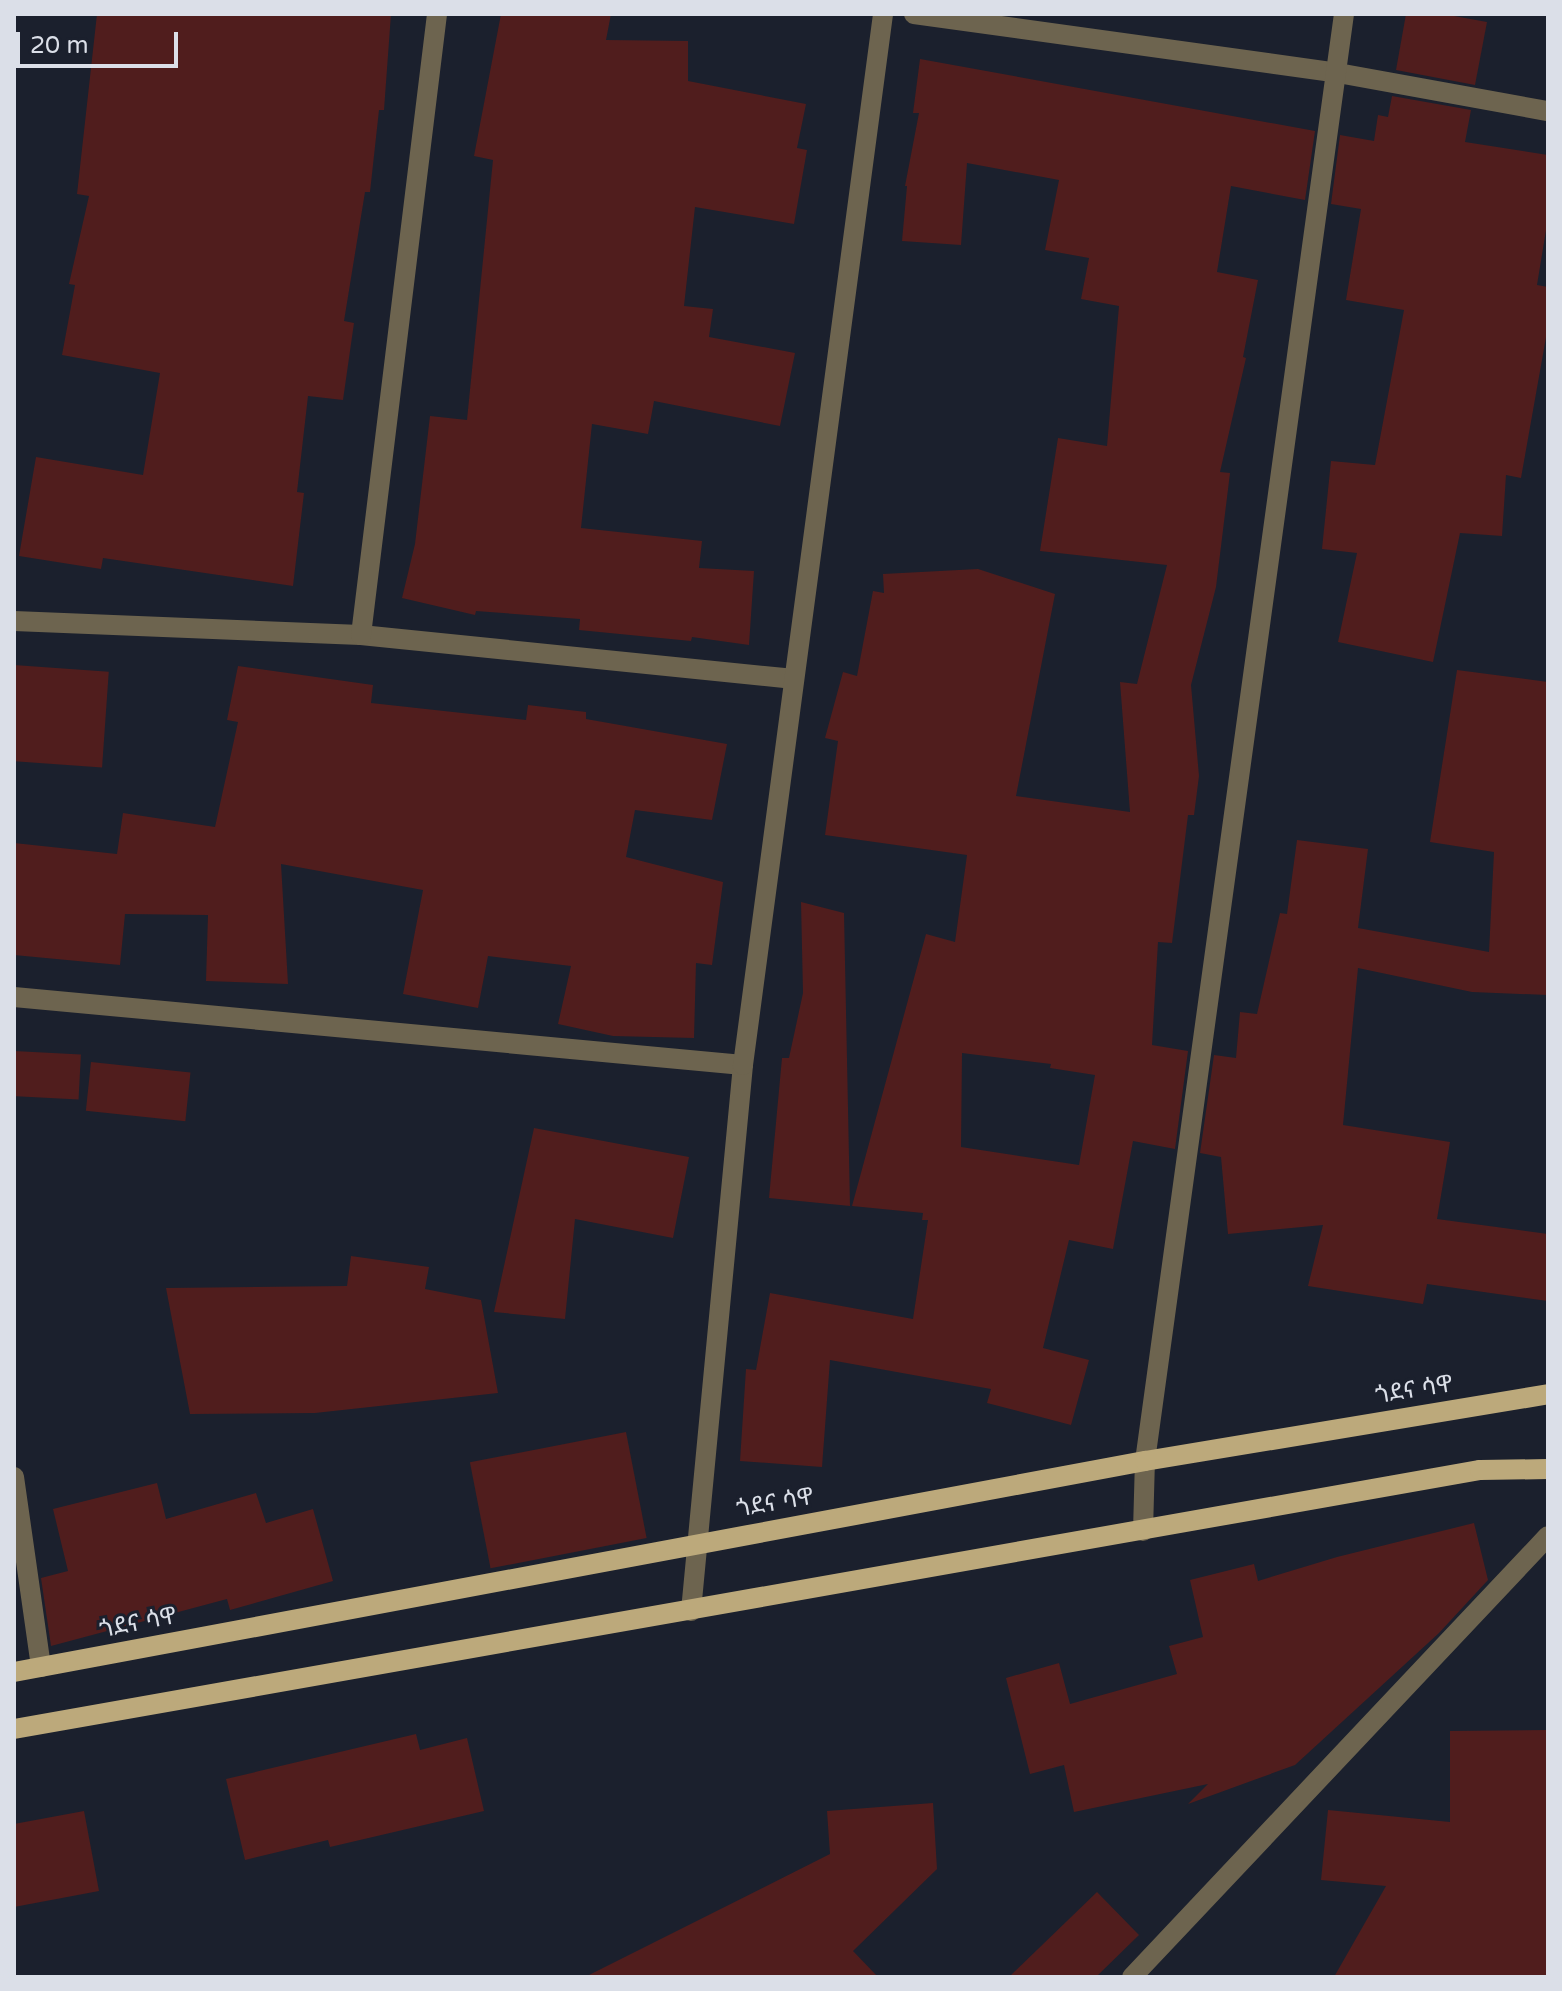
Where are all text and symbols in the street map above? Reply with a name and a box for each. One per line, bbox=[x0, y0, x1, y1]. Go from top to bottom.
scale bar bbox=[20, 16, 182, 66]
text: 20 m bbox=[30, 31, 88, 60]
street label: ጎደና ሳዋ bbox=[1373, 1370, 1455, 1410]
street label: ጎደና ሳዋ bbox=[734, 1482, 816, 1524]
street label: ጎደና ሳዋ bbox=[97, 1601, 179, 1645]

